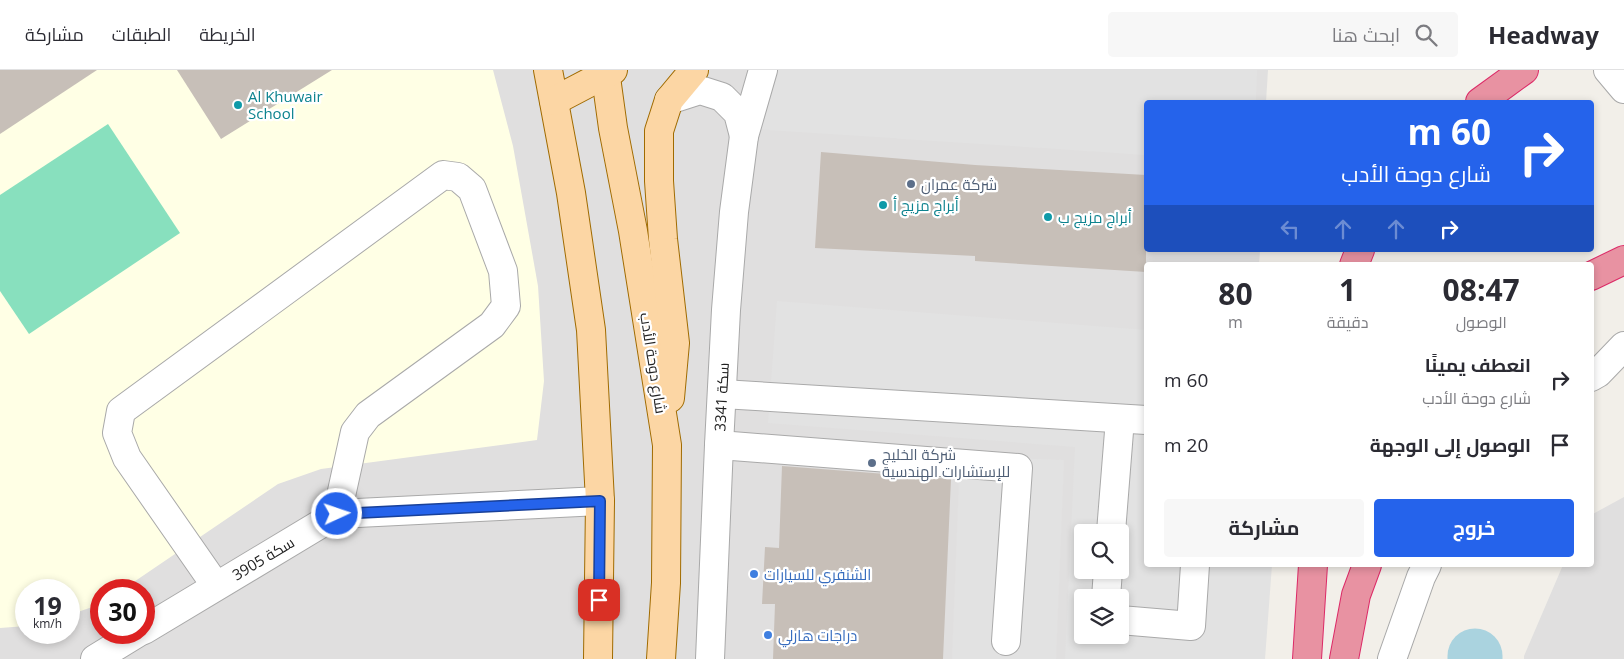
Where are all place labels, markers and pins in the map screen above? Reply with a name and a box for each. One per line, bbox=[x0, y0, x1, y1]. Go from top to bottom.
place label: Al Khuwair School bbox=[248, 86, 323, 123]
marker: Al Khuwair School bbox=[232, 99, 244, 111]
place label: شركة عمران bbox=[921, 174, 997, 195]
marker: شركة عمران bbox=[905, 178, 917, 190]
place label: أبراج مزيج أ bbox=[893, 195, 959, 217]
marker: أبراج مزيج أ bbox=[877, 199, 889, 211]
place label: أبراج مزيج ب bbox=[1058, 207, 1132, 229]
marker: أبراج مزيج ب bbox=[1042, 211, 1054, 223]
place label: شركة الخليج للإستشارات الهندسية bbox=[882, 444, 1010, 482]
marker: شركة الخليج للإستشارات الهندسية bbox=[866, 457, 878, 469]
place label: الشنفري للسيارات bbox=[764, 564, 871, 587]
marker: الشنفري للسيارات bbox=[748, 568, 760, 580]
pin bbox=[578, 579, 620, 621]
place label: دراجات هارلي bbox=[778, 625, 857, 648]
marker: دراجات هارلي bbox=[762, 629, 774, 641]

